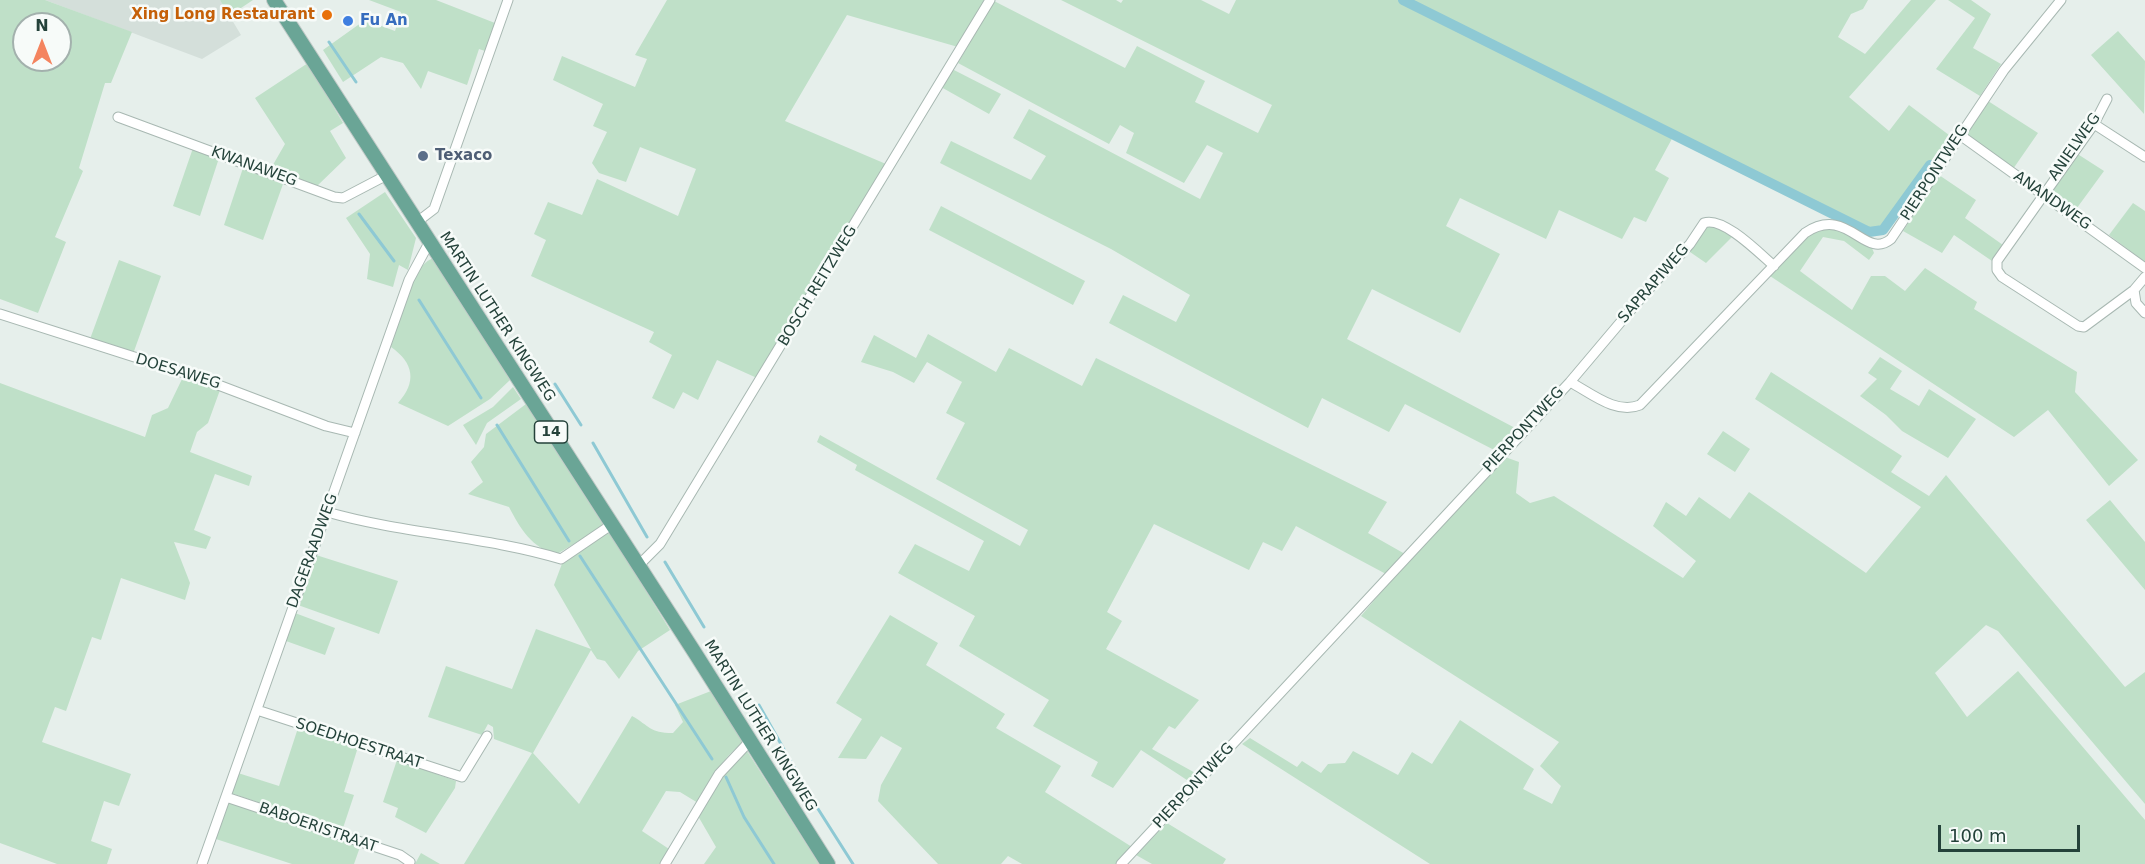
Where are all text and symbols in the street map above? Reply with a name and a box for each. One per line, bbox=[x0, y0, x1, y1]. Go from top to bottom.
place label: Xing Long Restaurant bbox=[131, 6, 315, 24]
marker: Xing Long Restaurant bbox=[320, 8, 334, 22]
north arrow bbox=[12, 12, 72, 72]
place label: Fu An bbox=[360, 12, 408, 30]
marker: Fu An bbox=[341, 14, 355, 28]
text: N bbox=[35, 16, 49, 35]
street label: ANIELWEG bbox=[2045, 110, 2105, 184]
street label: PIERPONTWEG bbox=[1897, 122, 1973, 224]
street label: KWANAWEG bbox=[209, 143, 299, 191]
place label: Texaco bbox=[435, 147, 492, 165]
marker: Texaco bbox=[416, 149, 430, 163]
street label: ANANDWEG bbox=[2010, 168, 2094, 234]
street label: BOSCH REITZWEG bbox=[775, 222, 861, 350]
street label: MARTIN LUTHER KINGWEG bbox=[435, 229, 559, 405]
street label: SAPRAPIWEG bbox=[1615, 241, 1693, 327]
street label: DOESAWEG bbox=[133, 351, 223, 393]
street label: PIERPONTWEG bbox=[1480, 383, 1568, 477]
road number: 14 bbox=[534, 421, 568, 443]
street label: DAGERAADWEG bbox=[284, 491, 342, 611]
street label: MARTIN LUTHER KINGWEG bbox=[700, 637, 820, 815]
street label: SOEDHOESTRAAT bbox=[293, 715, 425, 773]
street label: PIERPONTWEG bbox=[1150, 739, 1238, 833]
street label: BABOERISTRAAT bbox=[256, 799, 380, 857]
scale bar bbox=[1941, 813, 2084, 851]
text: 100 m bbox=[1949, 825, 2007, 846]

